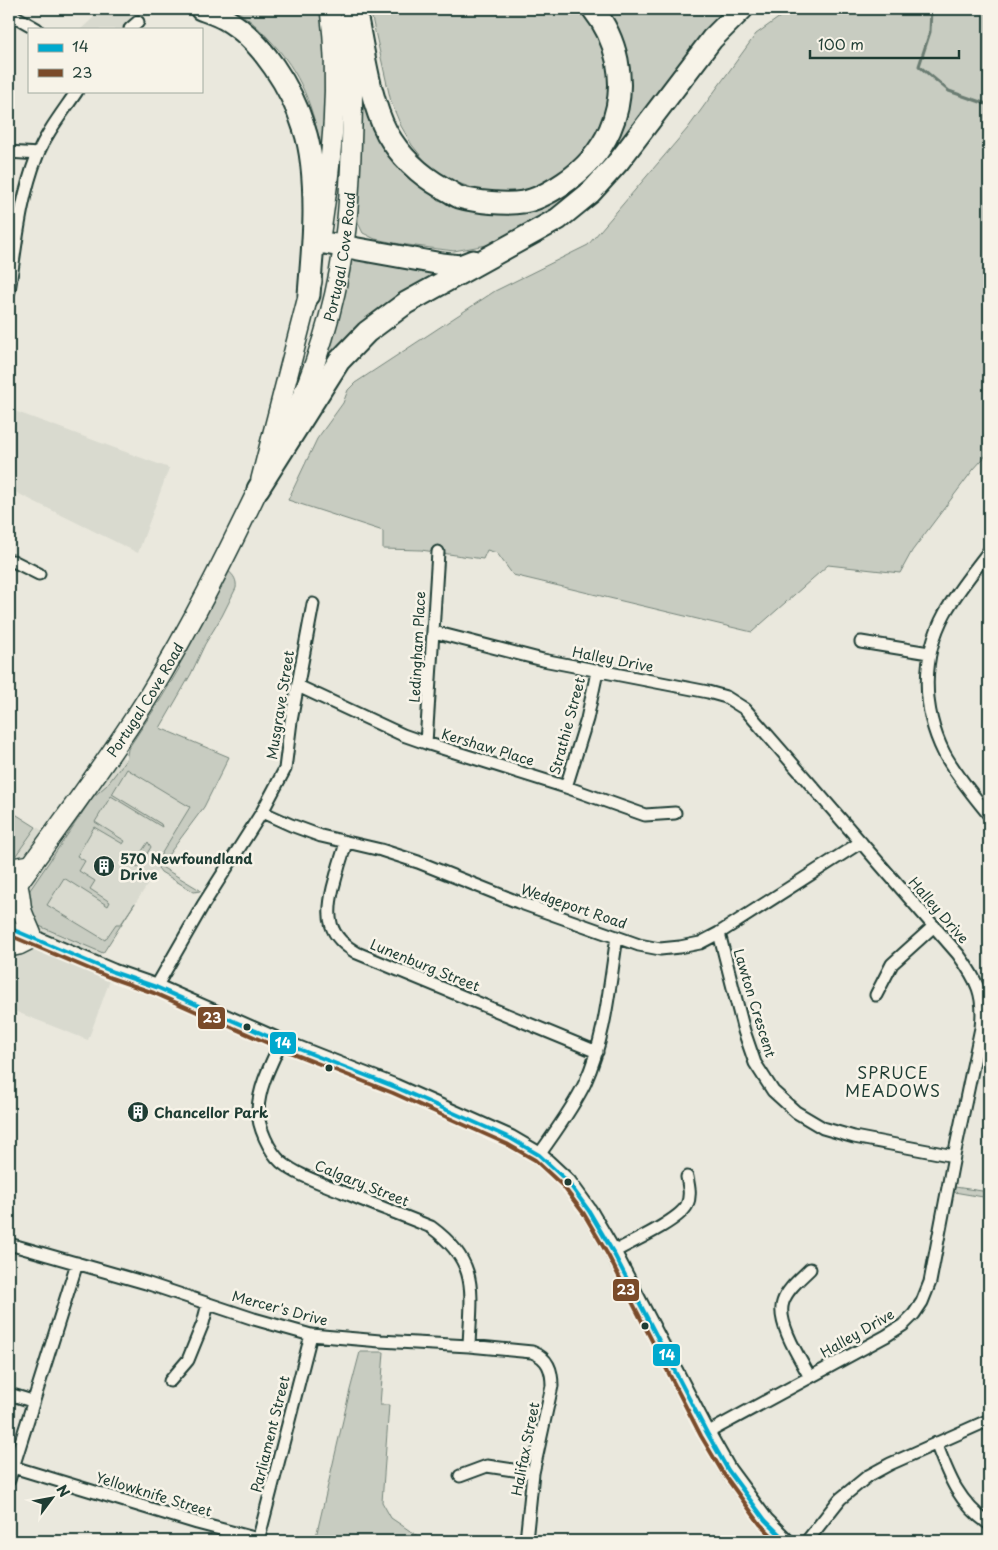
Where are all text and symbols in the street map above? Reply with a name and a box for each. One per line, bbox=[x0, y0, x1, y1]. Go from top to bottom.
legend bbox=[28, 28, 202, 92]
scale bar bbox=[810, 28, 959, 60]
text: 100 m bbox=[818, 32, 864, 55]
text: 14 bbox=[72, 34, 89, 57]
text: 23 bbox=[72, 60, 92, 83]
street label: Portugal Cove Road bbox=[318, 191, 360, 324]
street label: Ledingham Place bbox=[404, 591, 430, 703]
street label: Portugal Cove Road bbox=[101, 638, 188, 761]
street label: Halley Drive bbox=[571, 641, 655, 677]
street label: Musgrave Street bbox=[261, 649, 299, 761]
street label: Strathie Street bbox=[544, 675, 590, 777]
street label: Kershaw Place bbox=[439, 723, 537, 771]
place label: 570 Newfoundland Drive bbox=[120, 848, 253, 885]
building icon: 570 Newfoundland Drive bbox=[92, 854, 116, 878]
street label: Halley Drive bbox=[904, 872, 974, 948]
street label: Wedgeport Road bbox=[518, 878, 630, 934]
street label: Lunenburg Street bbox=[367, 933, 483, 997]
street label: Lawton Crescent bbox=[728, 946, 782, 1060]
line badge: 23 bbox=[197, 1006, 226, 1030]
text: 23 bbox=[203, 1007, 221, 1028]
unlabelled marker bbox=[242, 1022, 252, 1032]
line badge: 14 bbox=[269, 1031, 297, 1055]
text: 14 bbox=[275, 1032, 292, 1053]
district label: SPRUCE MEADOWS bbox=[845, 1060, 941, 1102]
unlabelled marker bbox=[324, 1063, 334, 1073]
building icon: Chancellor Park bbox=[126, 1100, 150, 1124]
place label: Chancellor Park bbox=[154, 1102, 269, 1123]
street label: Calgary Street bbox=[312, 1155, 413, 1212]
unlabelled marker bbox=[563, 1177, 573, 1187]
line badge: 23 bbox=[612, 1278, 640, 1302]
text: 23 bbox=[617, 1279, 635, 1300]
street label: Mercer's Drive bbox=[230, 1285, 330, 1331]
street label: Halley Drive bbox=[816, 1303, 898, 1363]
unlabelled marker bbox=[640, 1321, 650, 1331]
line badge: 14 bbox=[652, 1343, 681, 1367]
text: 14 bbox=[659, 1344, 676, 1365]
street label: Parliament Street bbox=[245, 1373, 295, 1495]
street label: Halifax Street bbox=[506, 1400, 544, 1498]
street label: Yellowknife Street bbox=[93, 1466, 215, 1522]
north arrow bbox=[28, 1472, 78, 1522]
text: N bbox=[52, 1481, 75, 1501]

